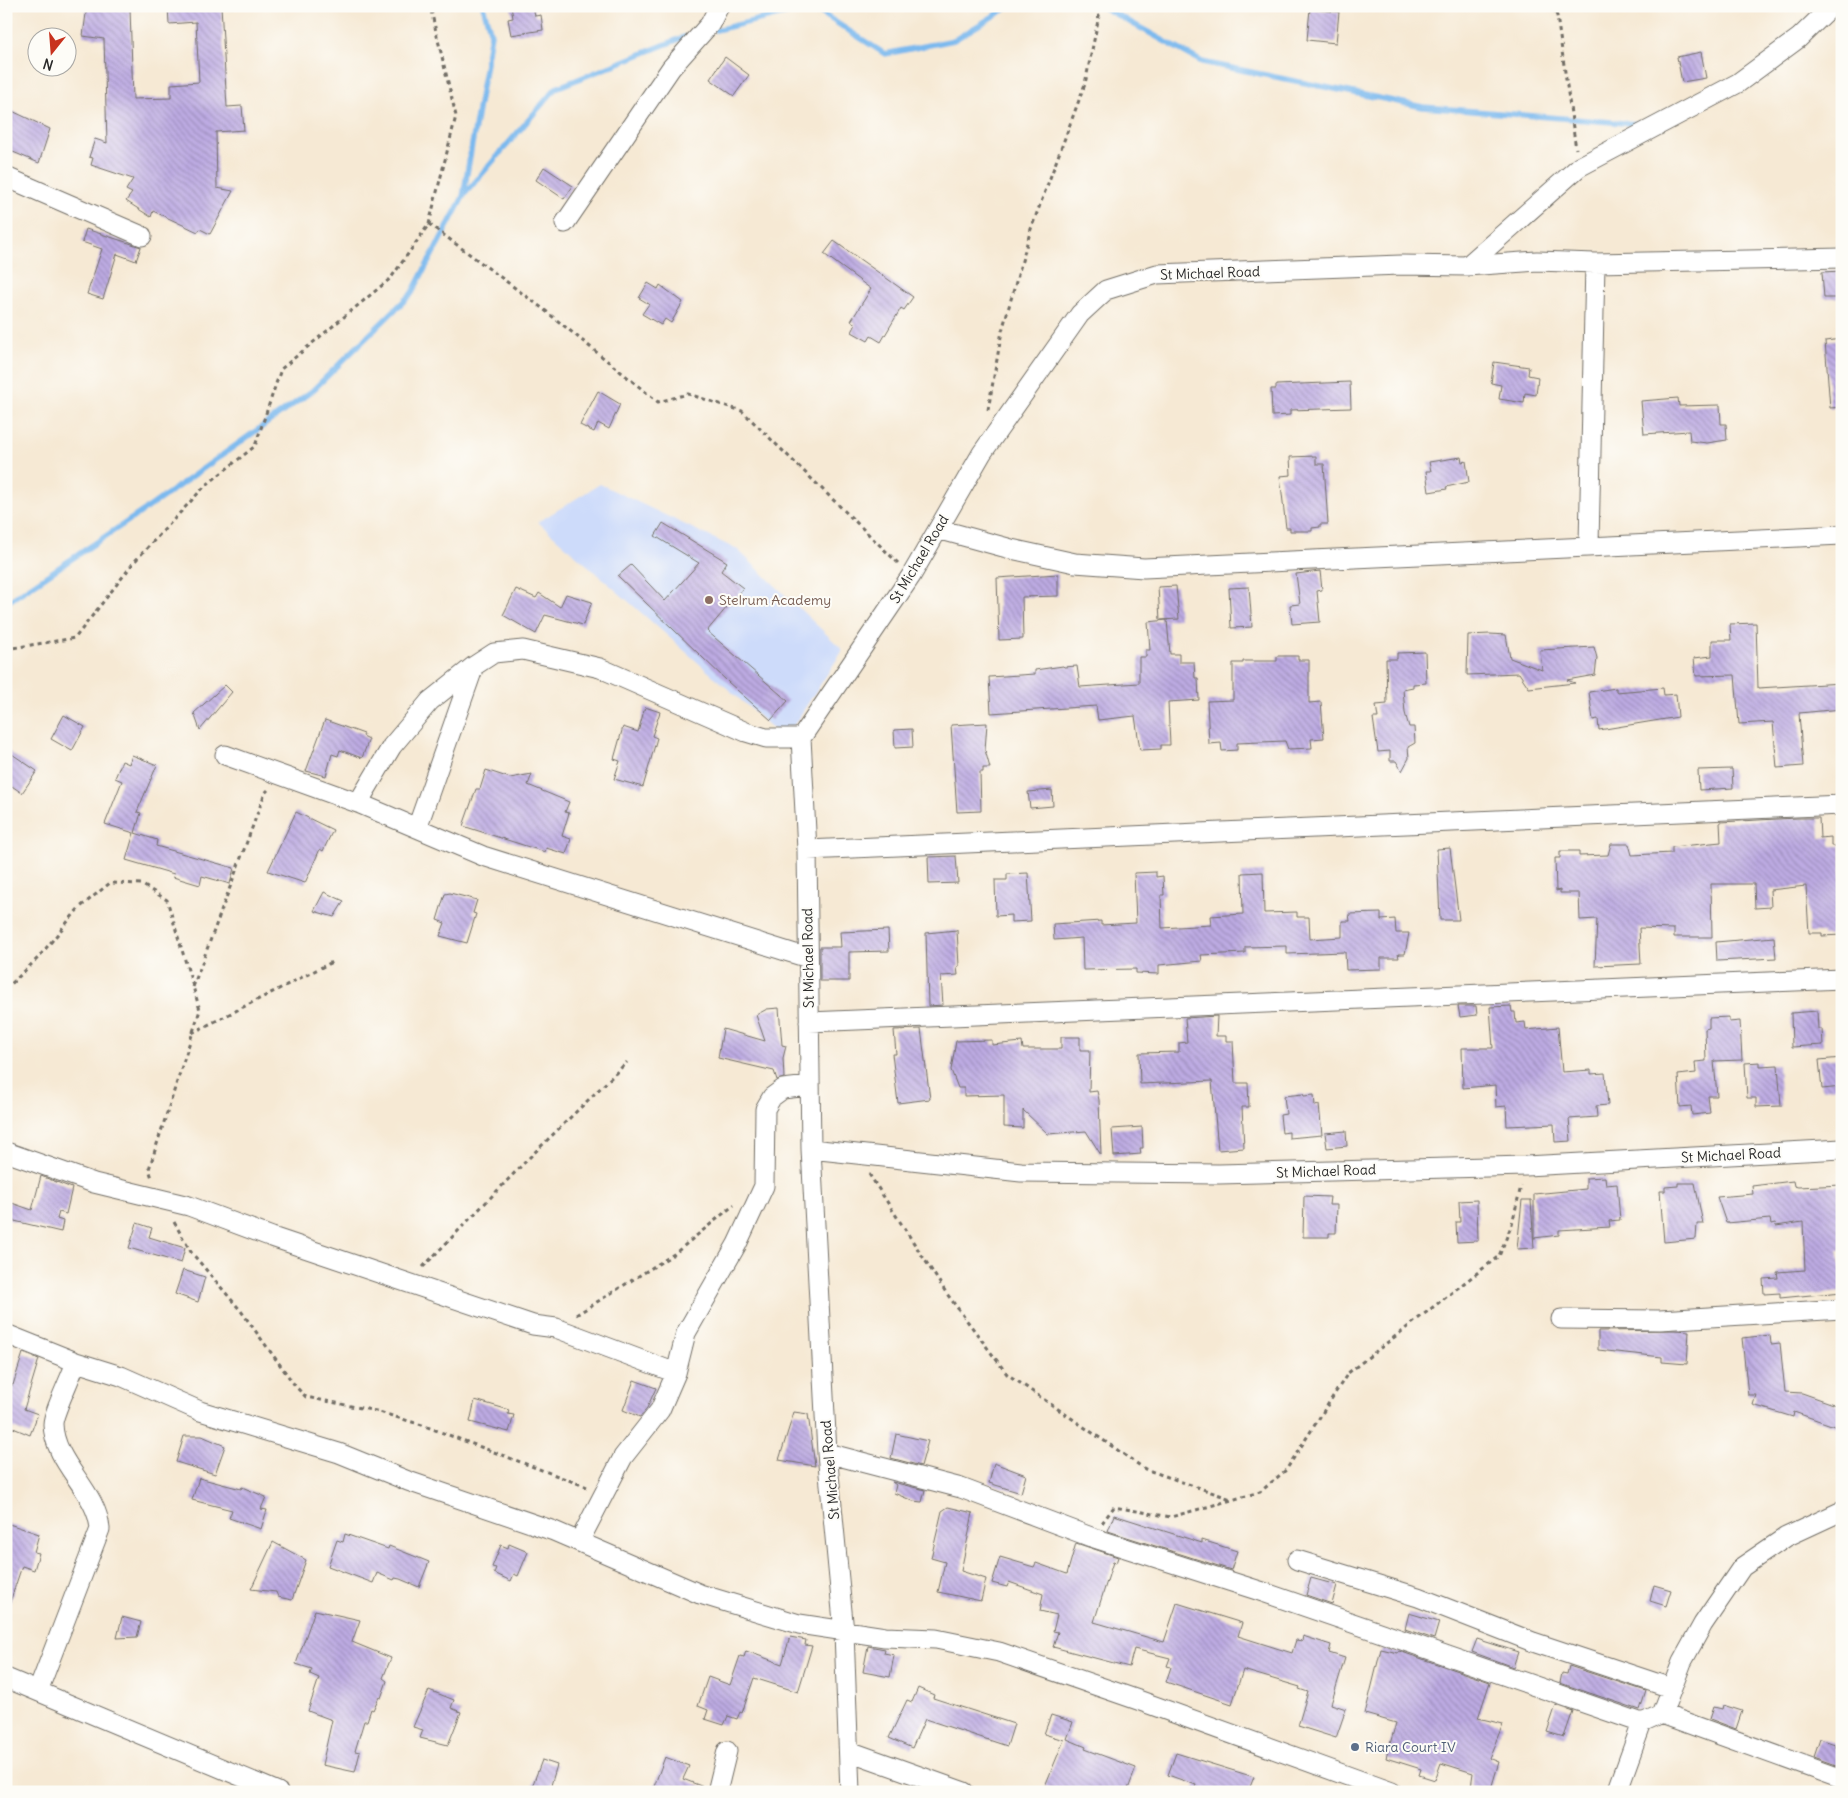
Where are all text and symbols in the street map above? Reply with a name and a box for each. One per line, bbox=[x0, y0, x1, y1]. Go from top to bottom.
north arrow bbox=[28, 28, 78, 78]
text: N bbox=[41, 54, 55, 74]
street label: St Michael Road bbox=[1160, 262, 1260, 284]
street label: St Michael Road bbox=[886, 511, 952, 607]
place label: Stelrum Academy bbox=[719, 591, 831, 609]
marker: Stelrum Academy bbox=[703, 594, 715, 606]
street label: St Michael Road bbox=[798, 908, 818, 1008]
street label: St Michael Road bbox=[1681, 1143, 1781, 1167]
street label: St Michael Road bbox=[1276, 1160, 1376, 1182]
street label: St Michael Road bbox=[817, 1419, 843, 1521]
place label: Riara Court IV bbox=[1365, 1738, 1456, 1756]
marker: Riara Court IV bbox=[1349, 1741, 1361, 1753]

